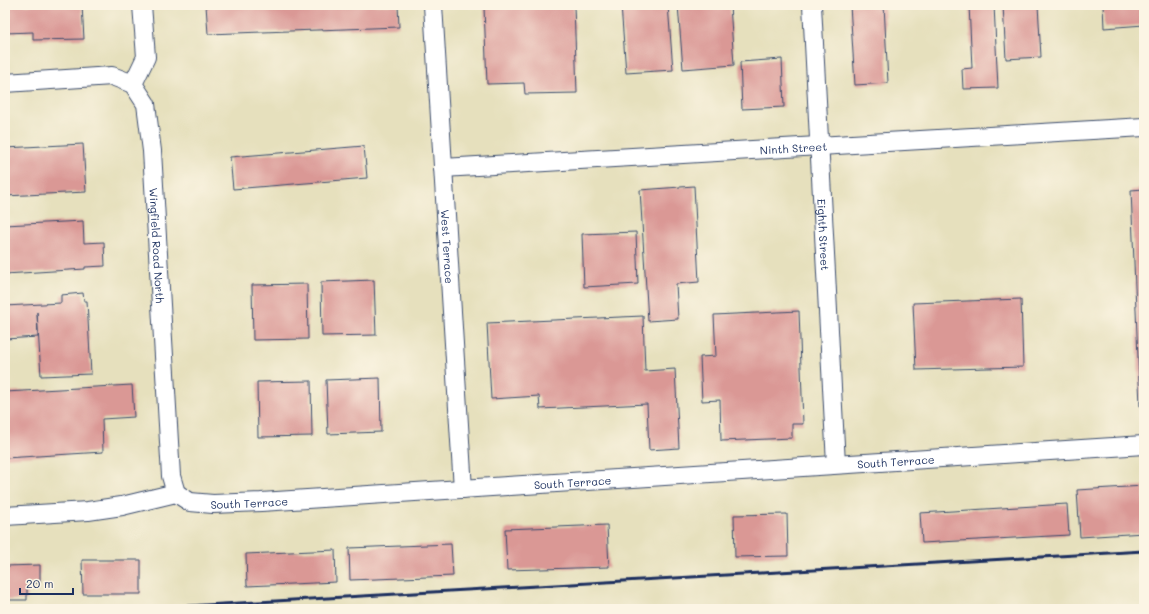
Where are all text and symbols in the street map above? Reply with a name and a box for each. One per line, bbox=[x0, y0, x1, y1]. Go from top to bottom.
street label: Ninth Street bbox=[759, 138, 828, 157]
street label: Wingfield Road North bbox=[147, 187, 168, 304]
street label: Eighth Street bbox=[815, 198, 833, 271]
street label: West Terrace bbox=[438, 209, 458, 284]
street label: South Terrace bbox=[857, 451, 935, 471]
street label: South Terrace bbox=[533, 472, 612, 492]
street label: South Terrace bbox=[210, 493, 289, 512]
scale bar bbox=[20, 570, 73, 596]
text: 20 m bbox=[26, 575, 54, 591]

